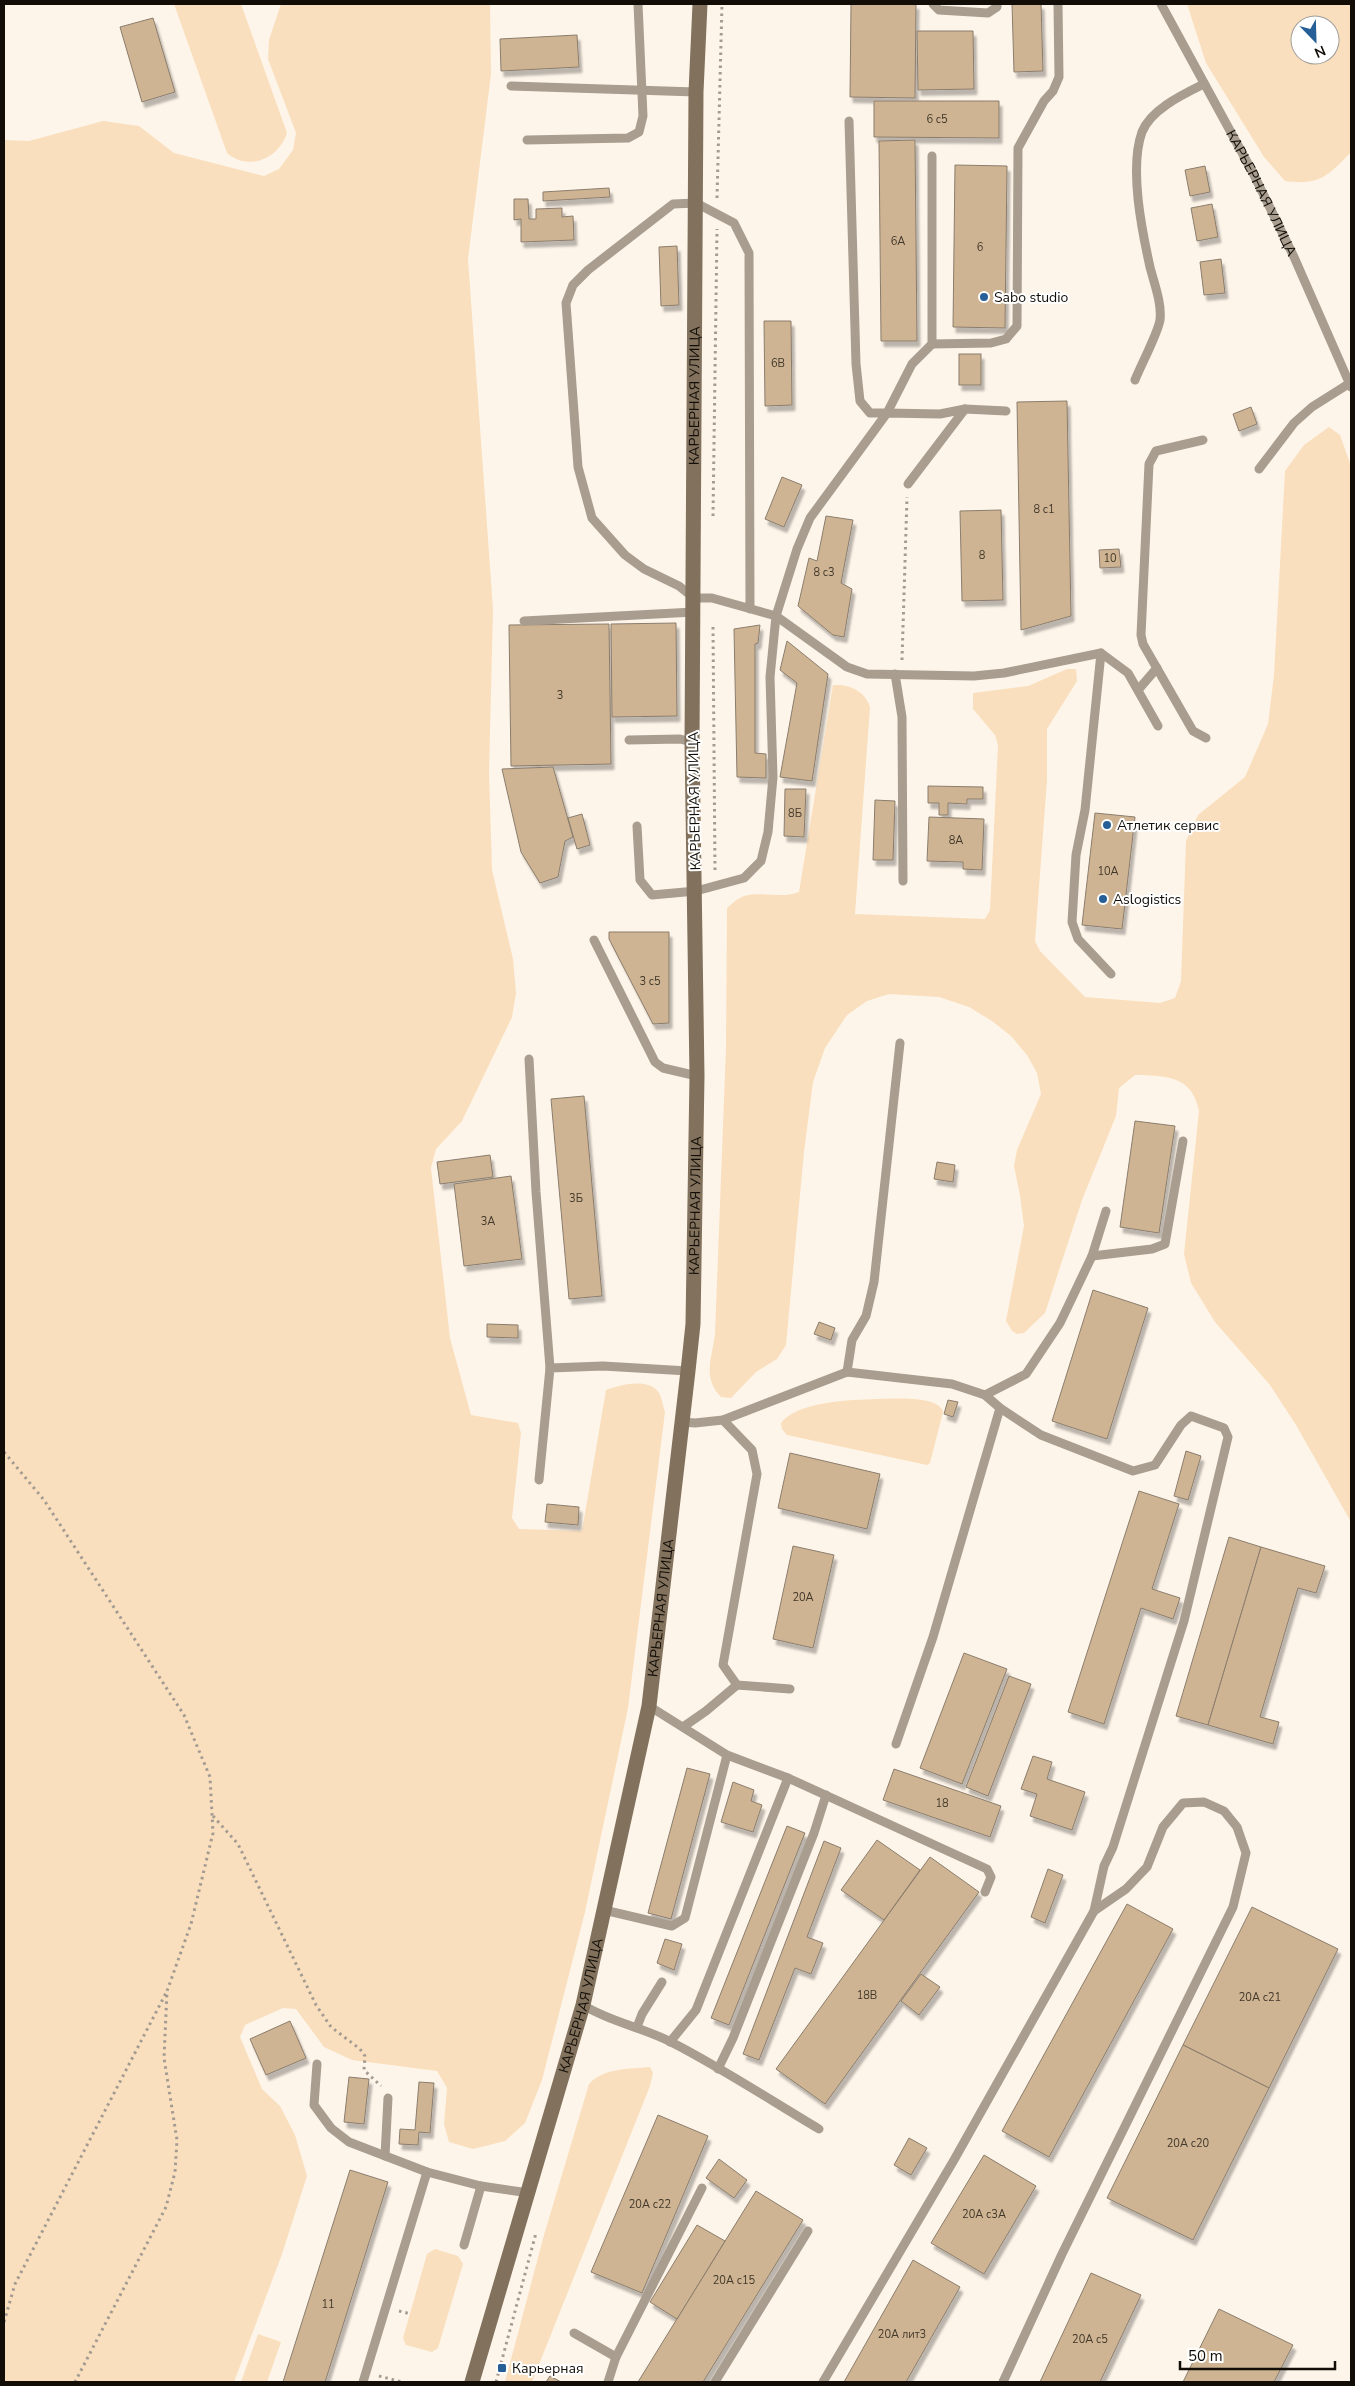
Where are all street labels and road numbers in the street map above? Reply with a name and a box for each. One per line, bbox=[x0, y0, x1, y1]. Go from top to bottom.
street label: КАРЬЕРНАЯ УЛИЦА bbox=[1221, 127, 1301, 259]
street label: КАРЬЕРНАЯ УЛИЦА bbox=[685, 326, 705, 465]
street label: КАРЬЕРНАЯ УЛИЦА bbox=[684, 731, 705, 871]
street label: КАРЬЕРНАЯ УЛИЦА bbox=[685, 1136, 706, 1275]
street label: КАРЬЕРНАЯ УЛИЦА bbox=[643, 1538, 678, 1678]
street label: КАРЬЕРНАЯ УЛИЦА bbox=[554, 1936, 608, 2075]

